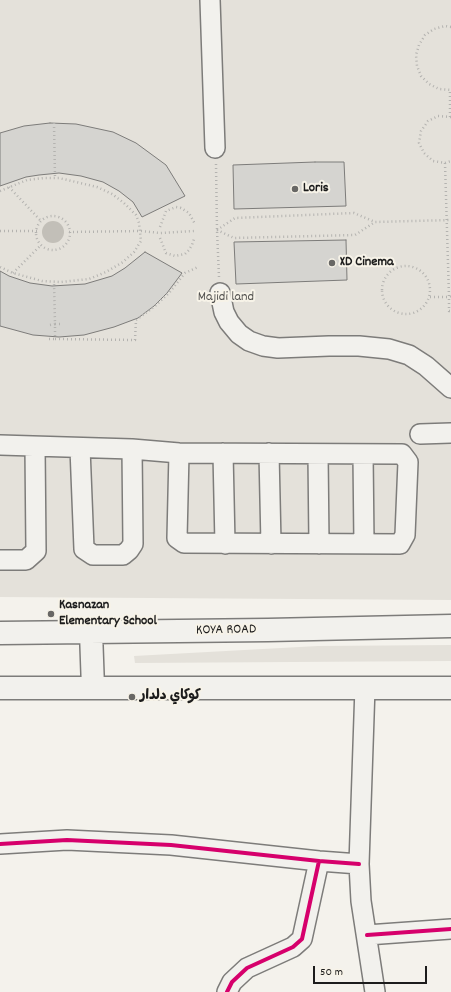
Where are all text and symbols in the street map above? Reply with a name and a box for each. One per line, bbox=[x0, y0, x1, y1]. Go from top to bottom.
place label: Loris bbox=[303, 181, 329, 197]
marker: Loris bbox=[290, 184, 300, 194]
place label: XD Cinema bbox=[340, 255, 394, 271]
marker: XD Cinema bbox=[327, 258, 337, 268]
park label: Majidi land bbox=[198, 290, 254, 306]
place label: Kasnazan Elementary School bbox=[59, 598, 157, 630]
marker: Kasnazan Elementary School bbox=[46, 609, 56, 619]
street label: KOYA ROAD bbox=[196, 622, 256, 640]
place label: كوكاي دلدار bbox=[140, 689, 201, 705]
marker: كوكاي دلدار bbox=[127, 692, 137, 702]
scale bar bbox=[315, 958, 429, 984]
text: 50 m bbox=[320, 964, 343, 981]

